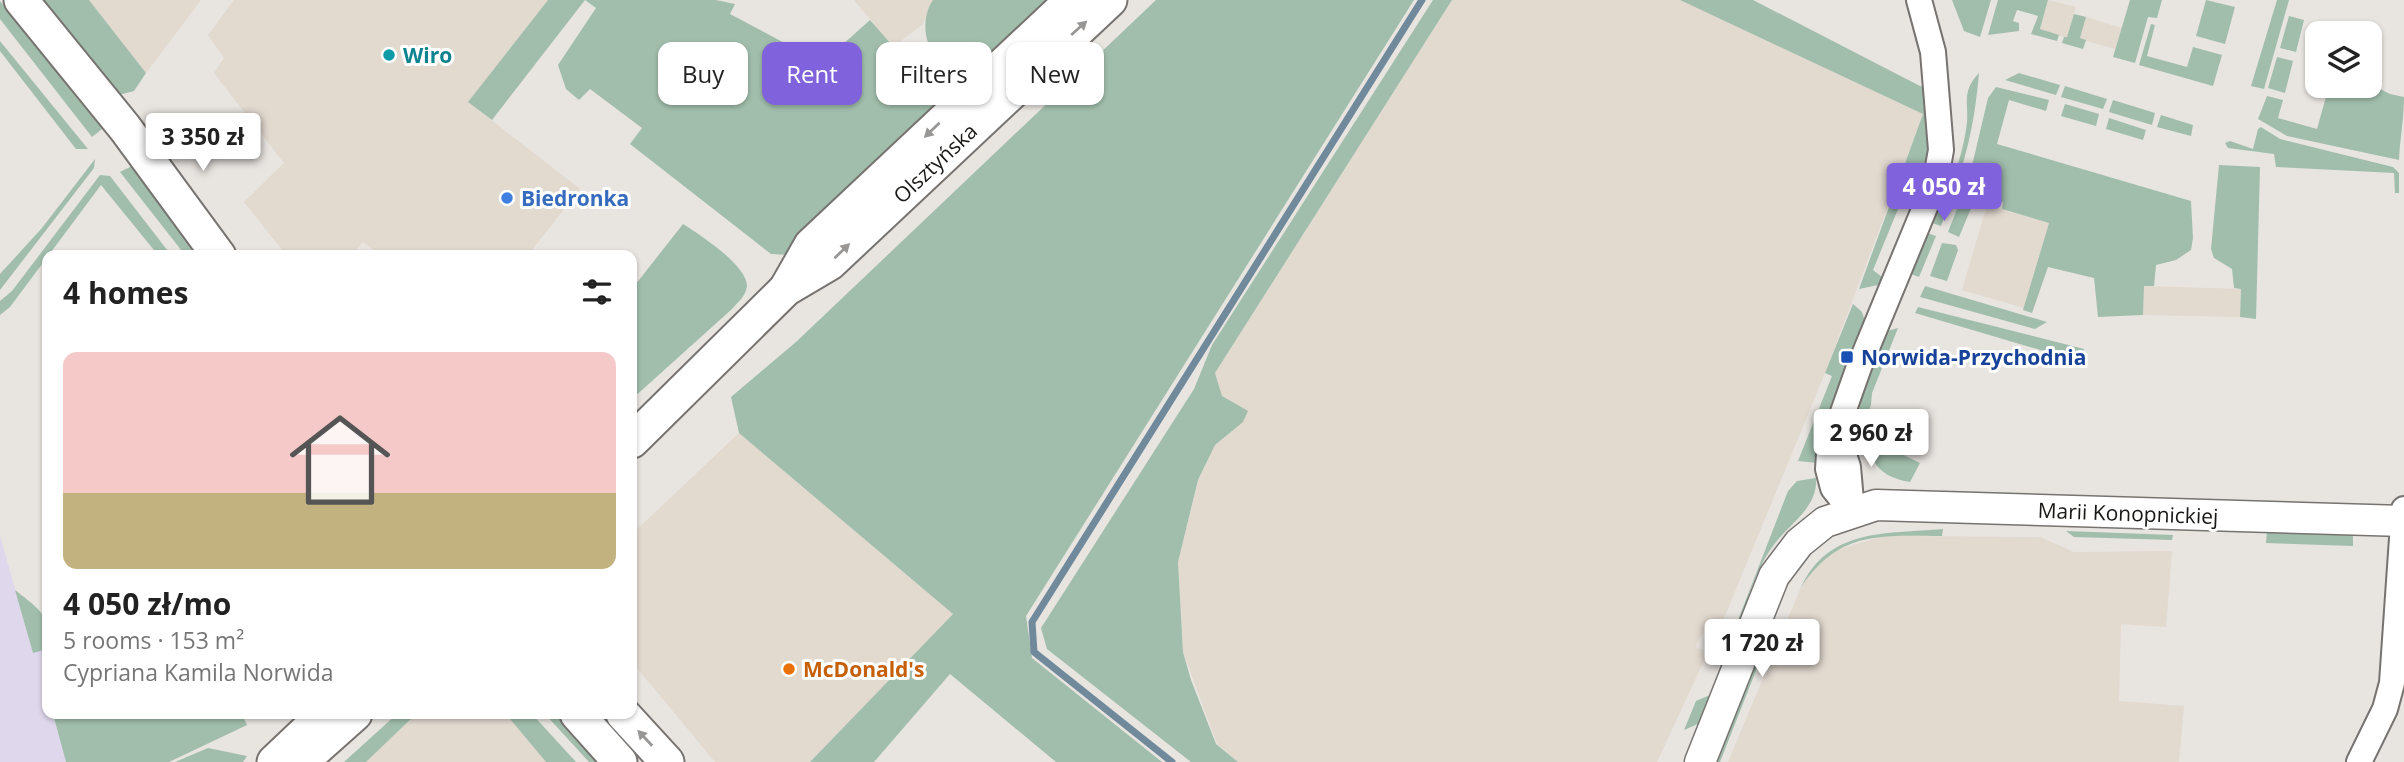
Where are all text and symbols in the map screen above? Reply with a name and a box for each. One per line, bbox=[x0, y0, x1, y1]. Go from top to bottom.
one-way arrow bbox=[1070, 21, 1087, 37]
map controls bbox=[2305, 21, 2382, 98]
button: layers bbox=[2305, 21, 2382, 98]
place label: Wiro bbox=[403, 41, 452, 69]
chip: Buy bbox=[658, 42, 748, 105]
chip: Rent bbox=[762, 42, 862, 105]
chip: Filters bbox=[876, 42, 992, 105]
chip: New bbox=[1006, 42, 1104, 105]
marker: Wiro bbox=[381, 47, 397, 63]
pin: 3 350 zł bbox=[131, 114, 275, 173]
street label: Olsztyńska bbox=[887, 117, 983, 209]
text: 3 350 zł bbox=[162, 120, 244, 152]
one-way arrow bbox=[924, 121, 941, 137]
pin: 4 050 zł bbox=[1872, 164, 2016, 223]
text: 4 050 zł bbox=[1903, 170, 1985, 202]
place label: Biedronka bbox=[521, 184, 629, 212]
marker: Biedronka bbox=[499, 190, 515, 206]
one-way arrow bbox=[834, 243, 851, 260]
text: 4 homes bbox=[63, 272, 188, 313]
icon: filters bbox=[578, 273, 616, 311]
place label: Norwida-Przychodnia bbox=[1861, 343, 2086, 371]
marker: Norwida-Przychodnia bbox=[1839, 349, 1855, 365]
icon: home bbox=[277, 397, 403, 523]
pin: 2 960 zł bbox=[1799, 410, 1943, 469]
text: 2 960 zł bbox=[1830, 416, 1912, 448]
street label: Marii Konopnickiej bbox=[2037, 496, 2219, 530]
text: 4 050 zł/mo bbox=[63, 583, 231, 624]
pin: 1 720 zł bbox=[1690, 620, 1834, 679]
text: 5 rooms · 153 m² bbox=[63, 624, 244, 656]
text: 1 720 zł bbox=[1721, 626, 1803, 658]
place label: McDonald's bbox=[803, 655, 924, 683]
text: Cypriana Kamila Norwida bbox=[63, 656, 334, 688]
marker: McDonald's bbox=[781, 661, 797, 677]
one-way arrow bbox=[637, 730, 653, 747]

